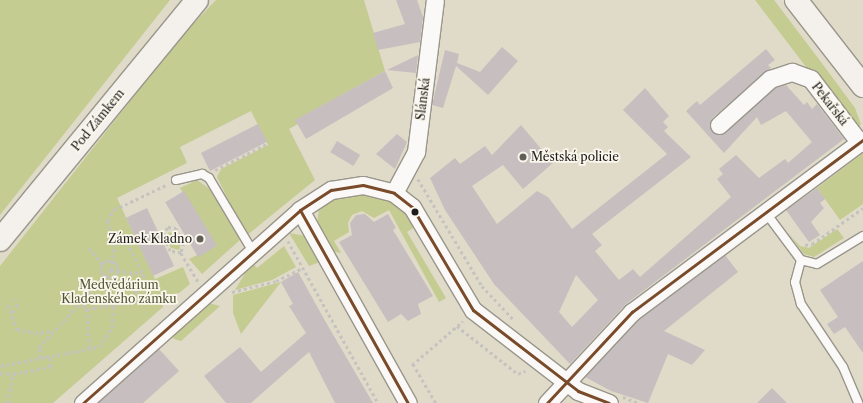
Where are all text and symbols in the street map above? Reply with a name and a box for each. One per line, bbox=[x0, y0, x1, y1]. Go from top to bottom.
street label: Slánská bbox=[413, 77, 433, 121]
street label: Pekařská bbox=[809, 80, 851, 128]
street label: Pod Zámkem bbox=[69, 86, 127, 154]
place label: Městská policie bbox=[531, 150, 619, 164]
marker: Městská policie bbox=[518, 152, 528, 162]
unlabelled marker bbox=[410, 207, 420, 217]
place label: Zámek Kladno bbox=[108, 232, 192, 246]
marker: Zámek Kladno bbox=[195, 234, 205, 244]
park label: Medvědárium Kladenského zámku bbox=[61, 278, 177, 306]

